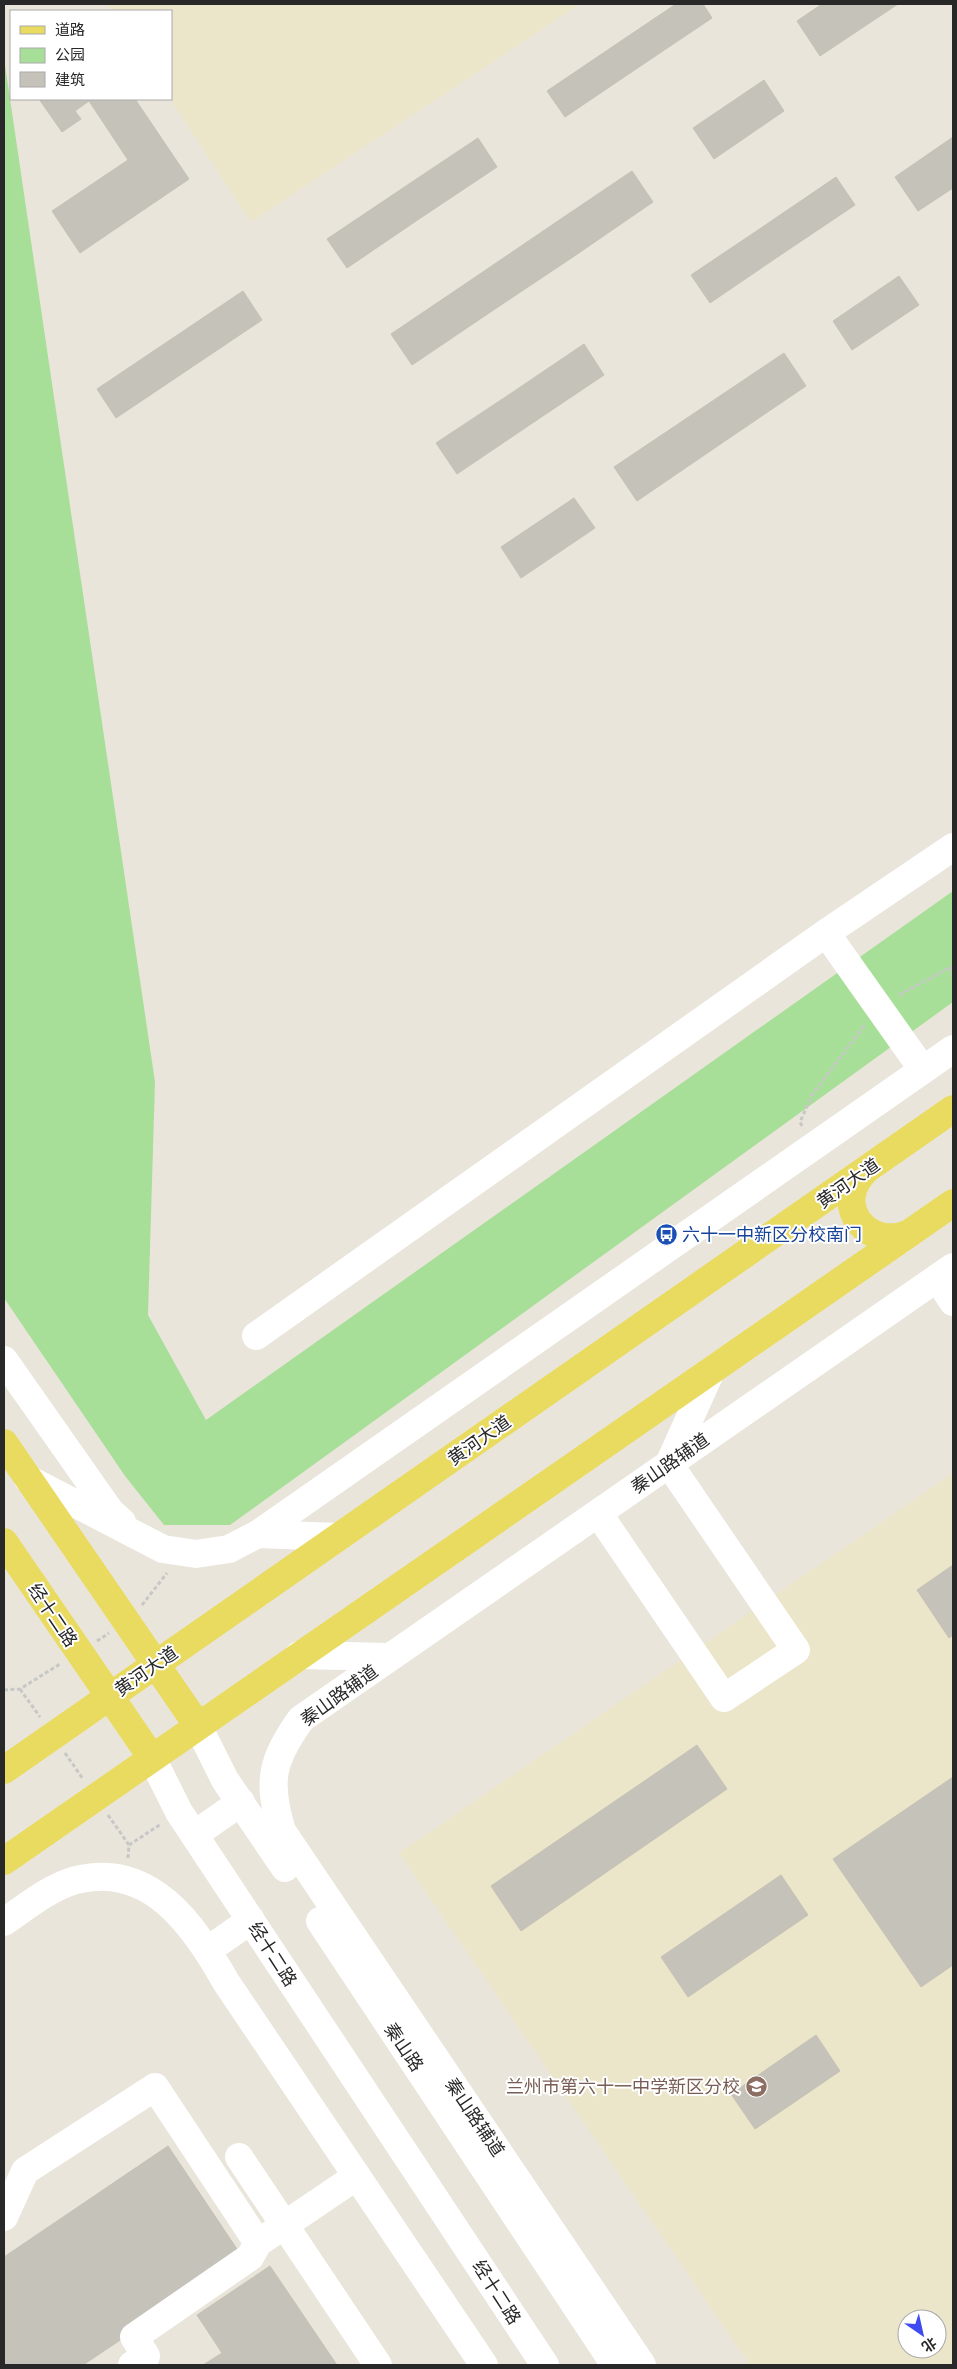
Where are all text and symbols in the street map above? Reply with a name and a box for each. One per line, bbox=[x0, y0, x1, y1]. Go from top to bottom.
legend bbox=[10, 10, 172, 100]
text: 道路 bbox=[55, 18, 85, 41]
text: 公园 bbox=[55, 43, 85, 66]
text: 建筑 bbox=[55, 68, 85, 91]
street label: 黄河大道 bbox=[811, 1151, 885, 1215]
place label: 六十一中新区分校南门 bbox=[682, 1221, 862, 1248]
bus stop icon: 六十一中新区分校南门 bbox=[654, 1222, 678, 1246]
street label: 黄河大道 bbox=[442, 1408, 516, 1472]
street label: 秦山路辅道 bbox=[625, 1426, 715, 1500]
street label: 经十二路 bbox=[22, 1578, 84, 1652]
street label: 黄河大道 bbox=[109, 1639, 183, 1703]
street label: 秦山路辅道 bbox=[295, 1658, 383, 1732]
street label: 经十二路 bbox=[242, 1916, 304, 1992]
street label: 秦山路 bbox=[378, 2017, 430, 2077]
street label: 秦山路辅道 bbox=[439, 2072, 511, 2162]
place label: 兰州市第六十一中学新区分校 bbox=[506, 2073, 740, 2100]
school or university icon: 兰州市第六十一中学新区分校 bbox=[744, 2074, 768, 2098]
street label: 经十二路 bbox=[466, 2254, 528, 2330]
north arrow bbox=[897, 2309, 947, 2359]
text: 北 bbox=[918, 2333, 941, 2358]

